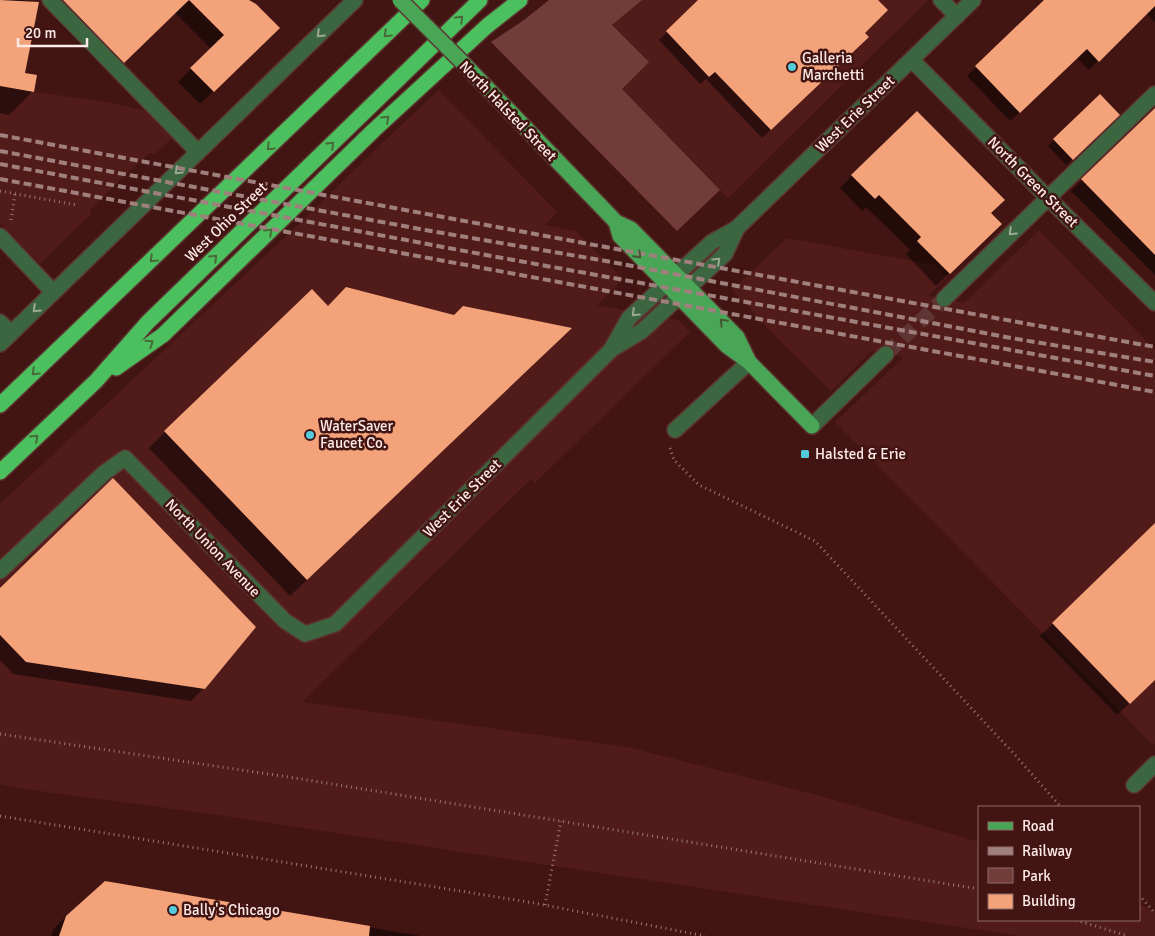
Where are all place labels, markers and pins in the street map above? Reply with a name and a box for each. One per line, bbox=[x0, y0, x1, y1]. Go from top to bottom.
place label: Galleria Marchetti bbox=[802, 49, 864, 84]
marker: Galleria Marchetti bbox=[786, 61, 798, 73]
place label: WaterSaver Faucet Co. bbox=[320, 417, 394, 452]
marker: WaterSaver Faucet Co. bbox=[304, 429, 316, 441]
place label: Halsted & Erie bbox=[815, 445, 906, 463]
marker: Halsted & Erie bbox=[799, 448, 811, 460]
place label: Bally's Chicago bbox=[183, 901, 280, 919]
marker: Bally's Chicago bbox=[167, 904, 179, 916]

